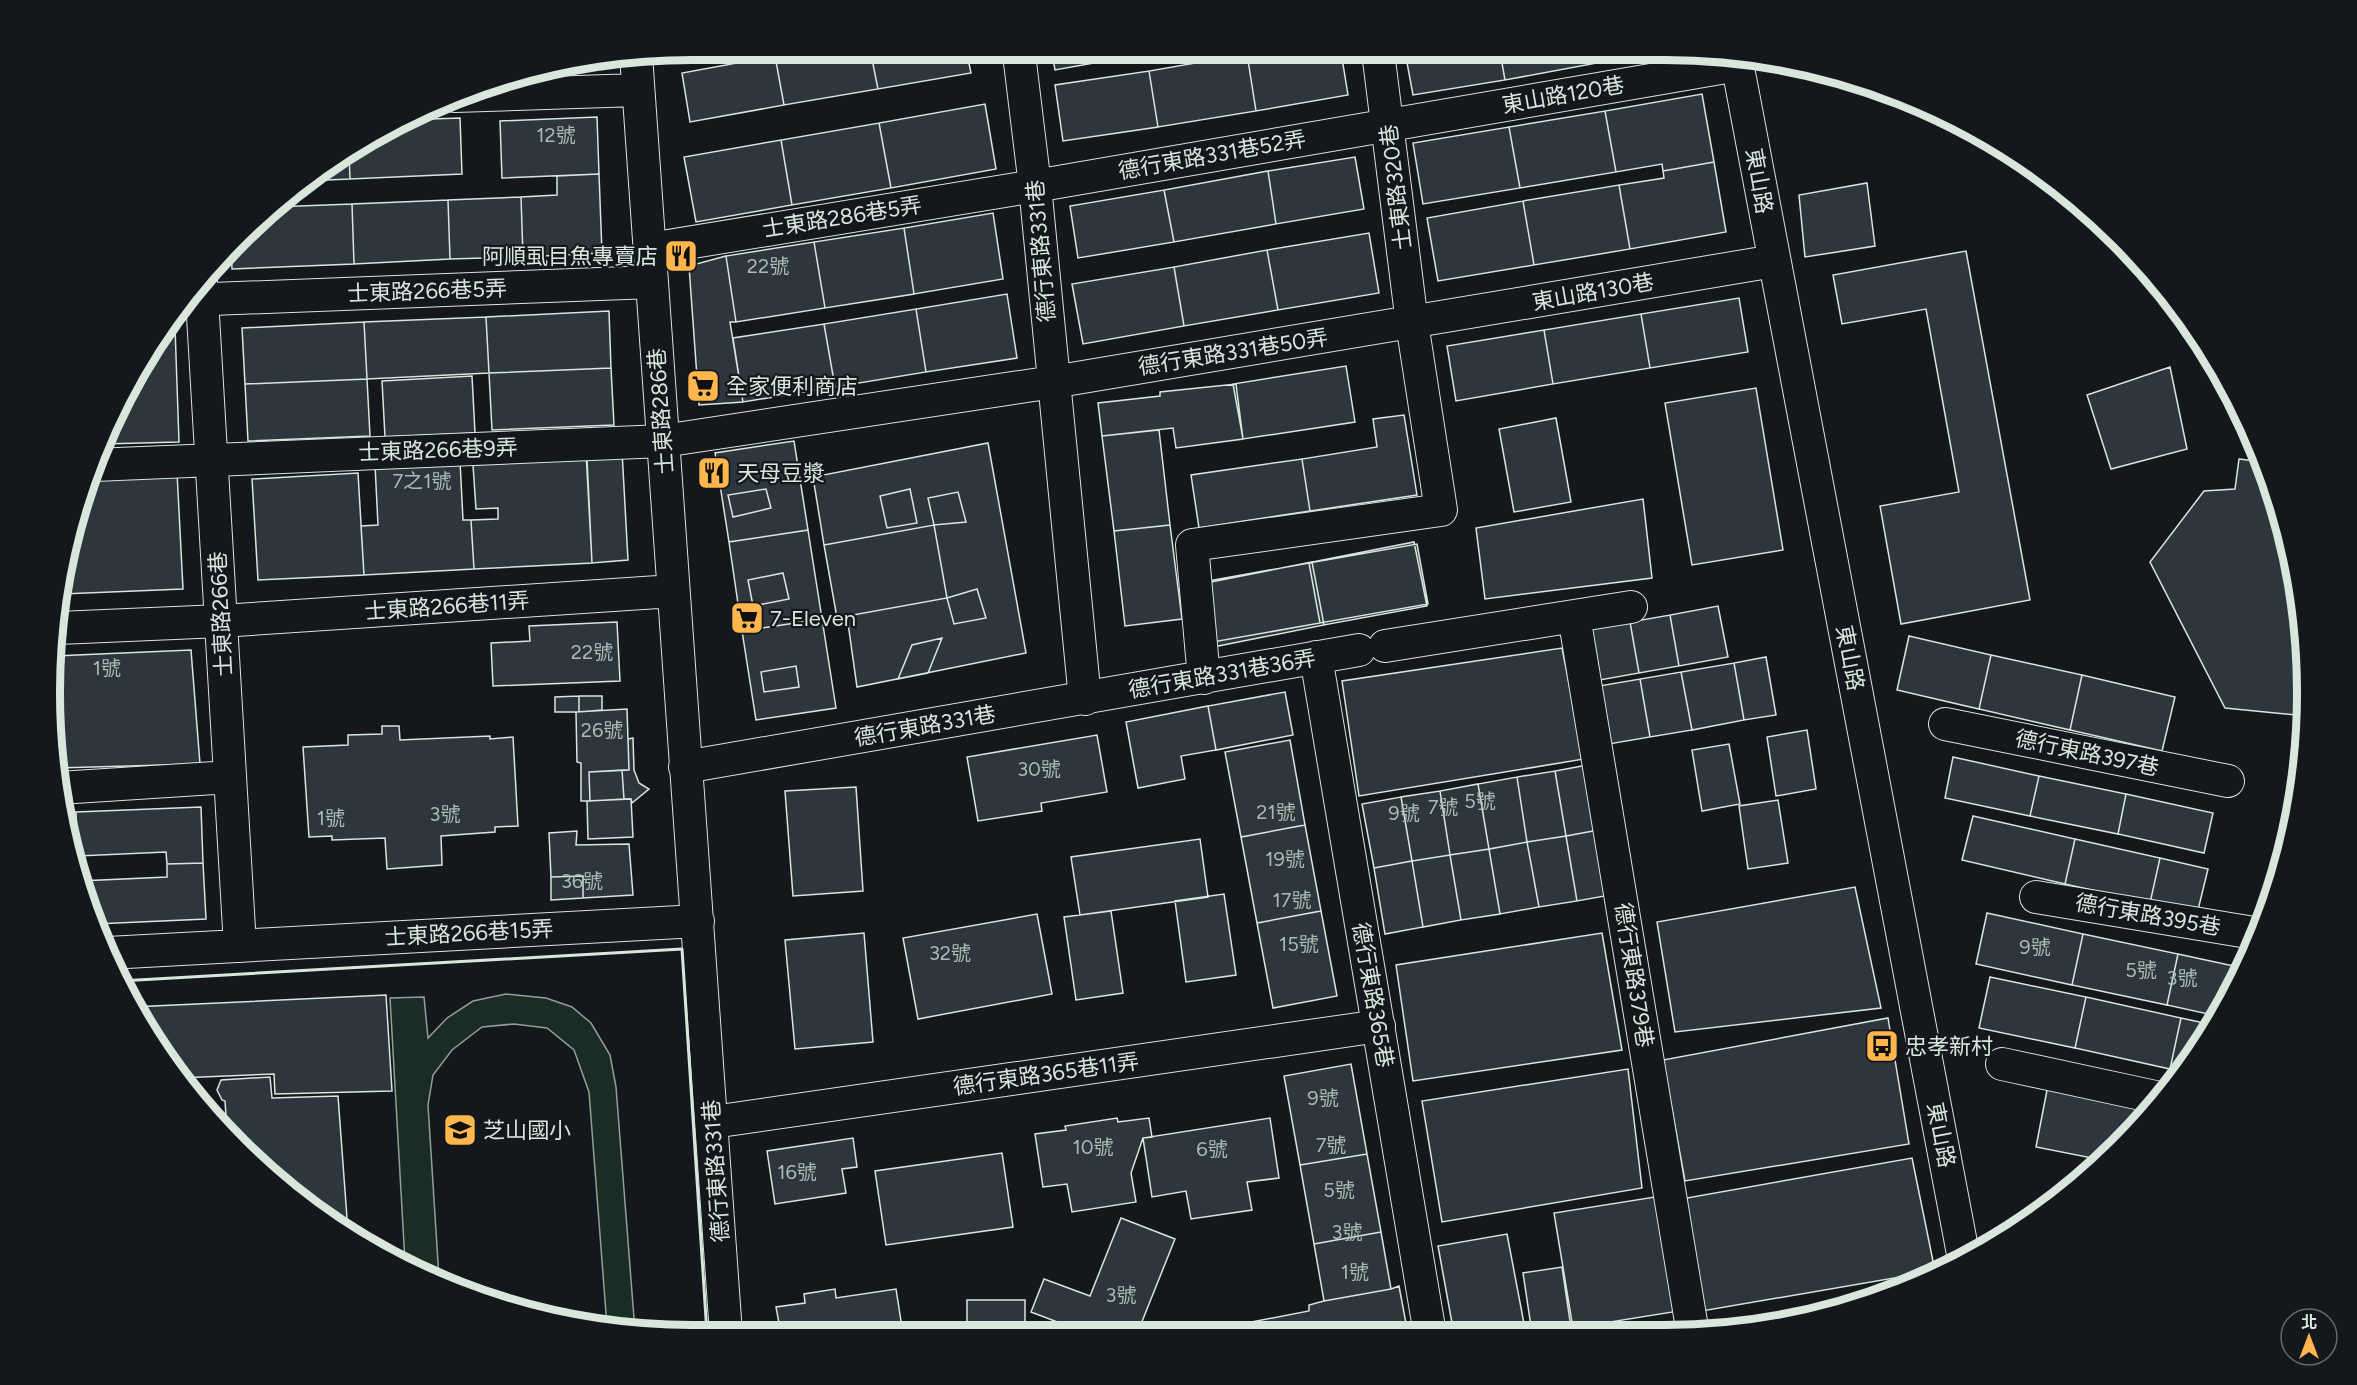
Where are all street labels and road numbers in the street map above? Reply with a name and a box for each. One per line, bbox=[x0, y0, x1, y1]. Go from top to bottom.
street label: 東山路120巷 bbox=[1500, 71, 1626, 119]
street label: 士東路320巷 bbox=[1375, 123, 1417, 251]
street label: 德行東路331巷52弄 bbox=[1116, 125, 1308, 185]
street label: 東山路 bbox=[1740, 146, 1778, 216]
street label: 德行東路331巷 bbox=[1021, 179, 1061, 323]
street label: 士東路286巷5弄 bbox=[760, 191, 924, 243]
street label: 東山路130巷 bbox=[1530, 268, 1656, 316]
street label: 士東路266巷5弄 bbox=[347, 275, 507, 307]
street label: 德行東路331巷50弄 bbox=[1136, 324, 1330, 380]
street label: 士東路286巷 bbox=[643, 347, 679, 475]
street label: 士東路266巷9弄 bbox=[358, 434, 518, 466]
street label: 士東路266巷 bbox=[204, 551, 238, 677]
street label: 士東路266巷11弄 bbox=[364, 587, 530, 625]
street label: 東山路 bbox=[1830, 623, 1870, 693]
street label: 德行東路331巷36弄 bbox=[1126, 644, 1318, 704]
street label: 德行東路331巷 bbox=[852, 700, 998, 752]
street label: 德行東路397巷 bbox=[2013, 725, 2161, 781]
street label: 德行東路395巷 bbox=[2073, 889, 2223, 941]
street label: 德行東路379巷 bbox=[1609, 901, 1659, 1049]
street label: 士東路266巷15弄 bbox=[384, 915, 554, 951]
street label: 德行東路365巷 bbox=[1347, 920, 1399, 1070]
street label: 德行東路365巷11弄 bbox=[951, 1048, 1141, 1100]
street label: 德行東路331巷 bbox=[698, 1099, 734, 1243]
street label: 東山路 bbox=[1921, 1100, 1961, 1170]

